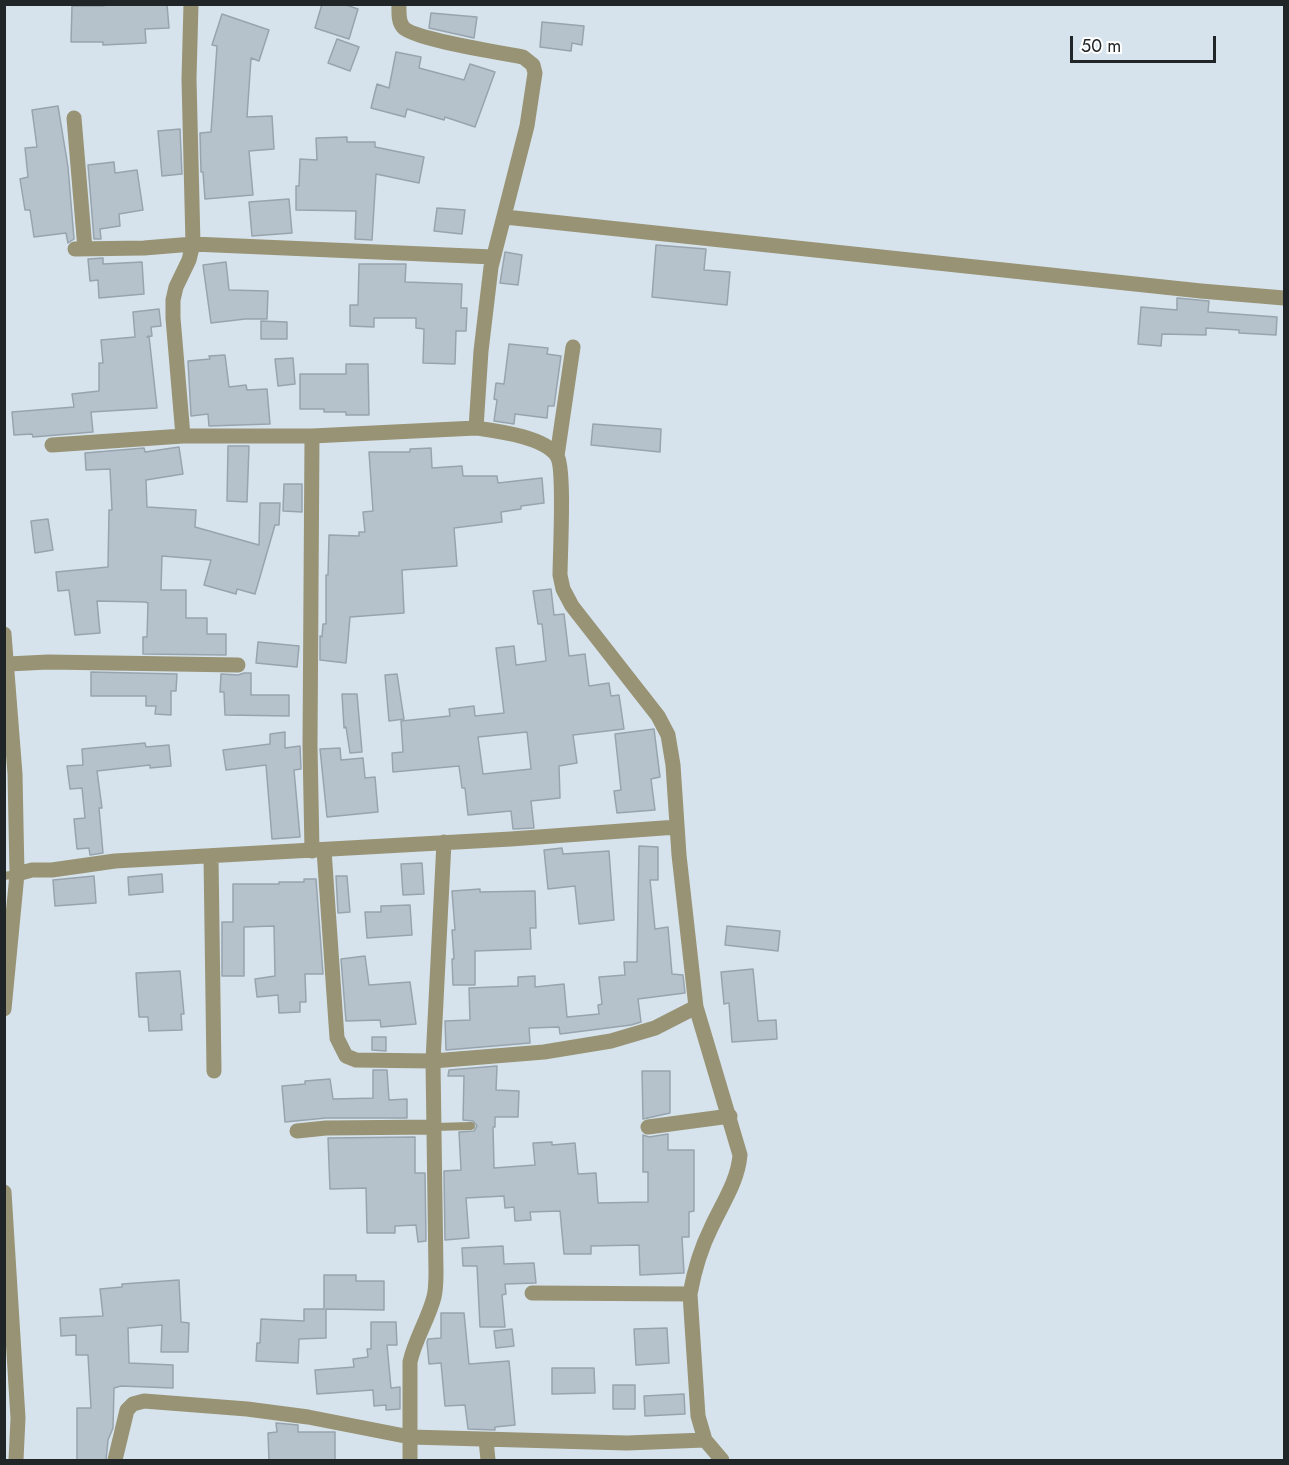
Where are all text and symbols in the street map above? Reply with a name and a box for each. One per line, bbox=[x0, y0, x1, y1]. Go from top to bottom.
scale bar bbox=[1073, 24, 1218, 62]
text: 50 m bbox=[1081, 33, 1121, 59]

